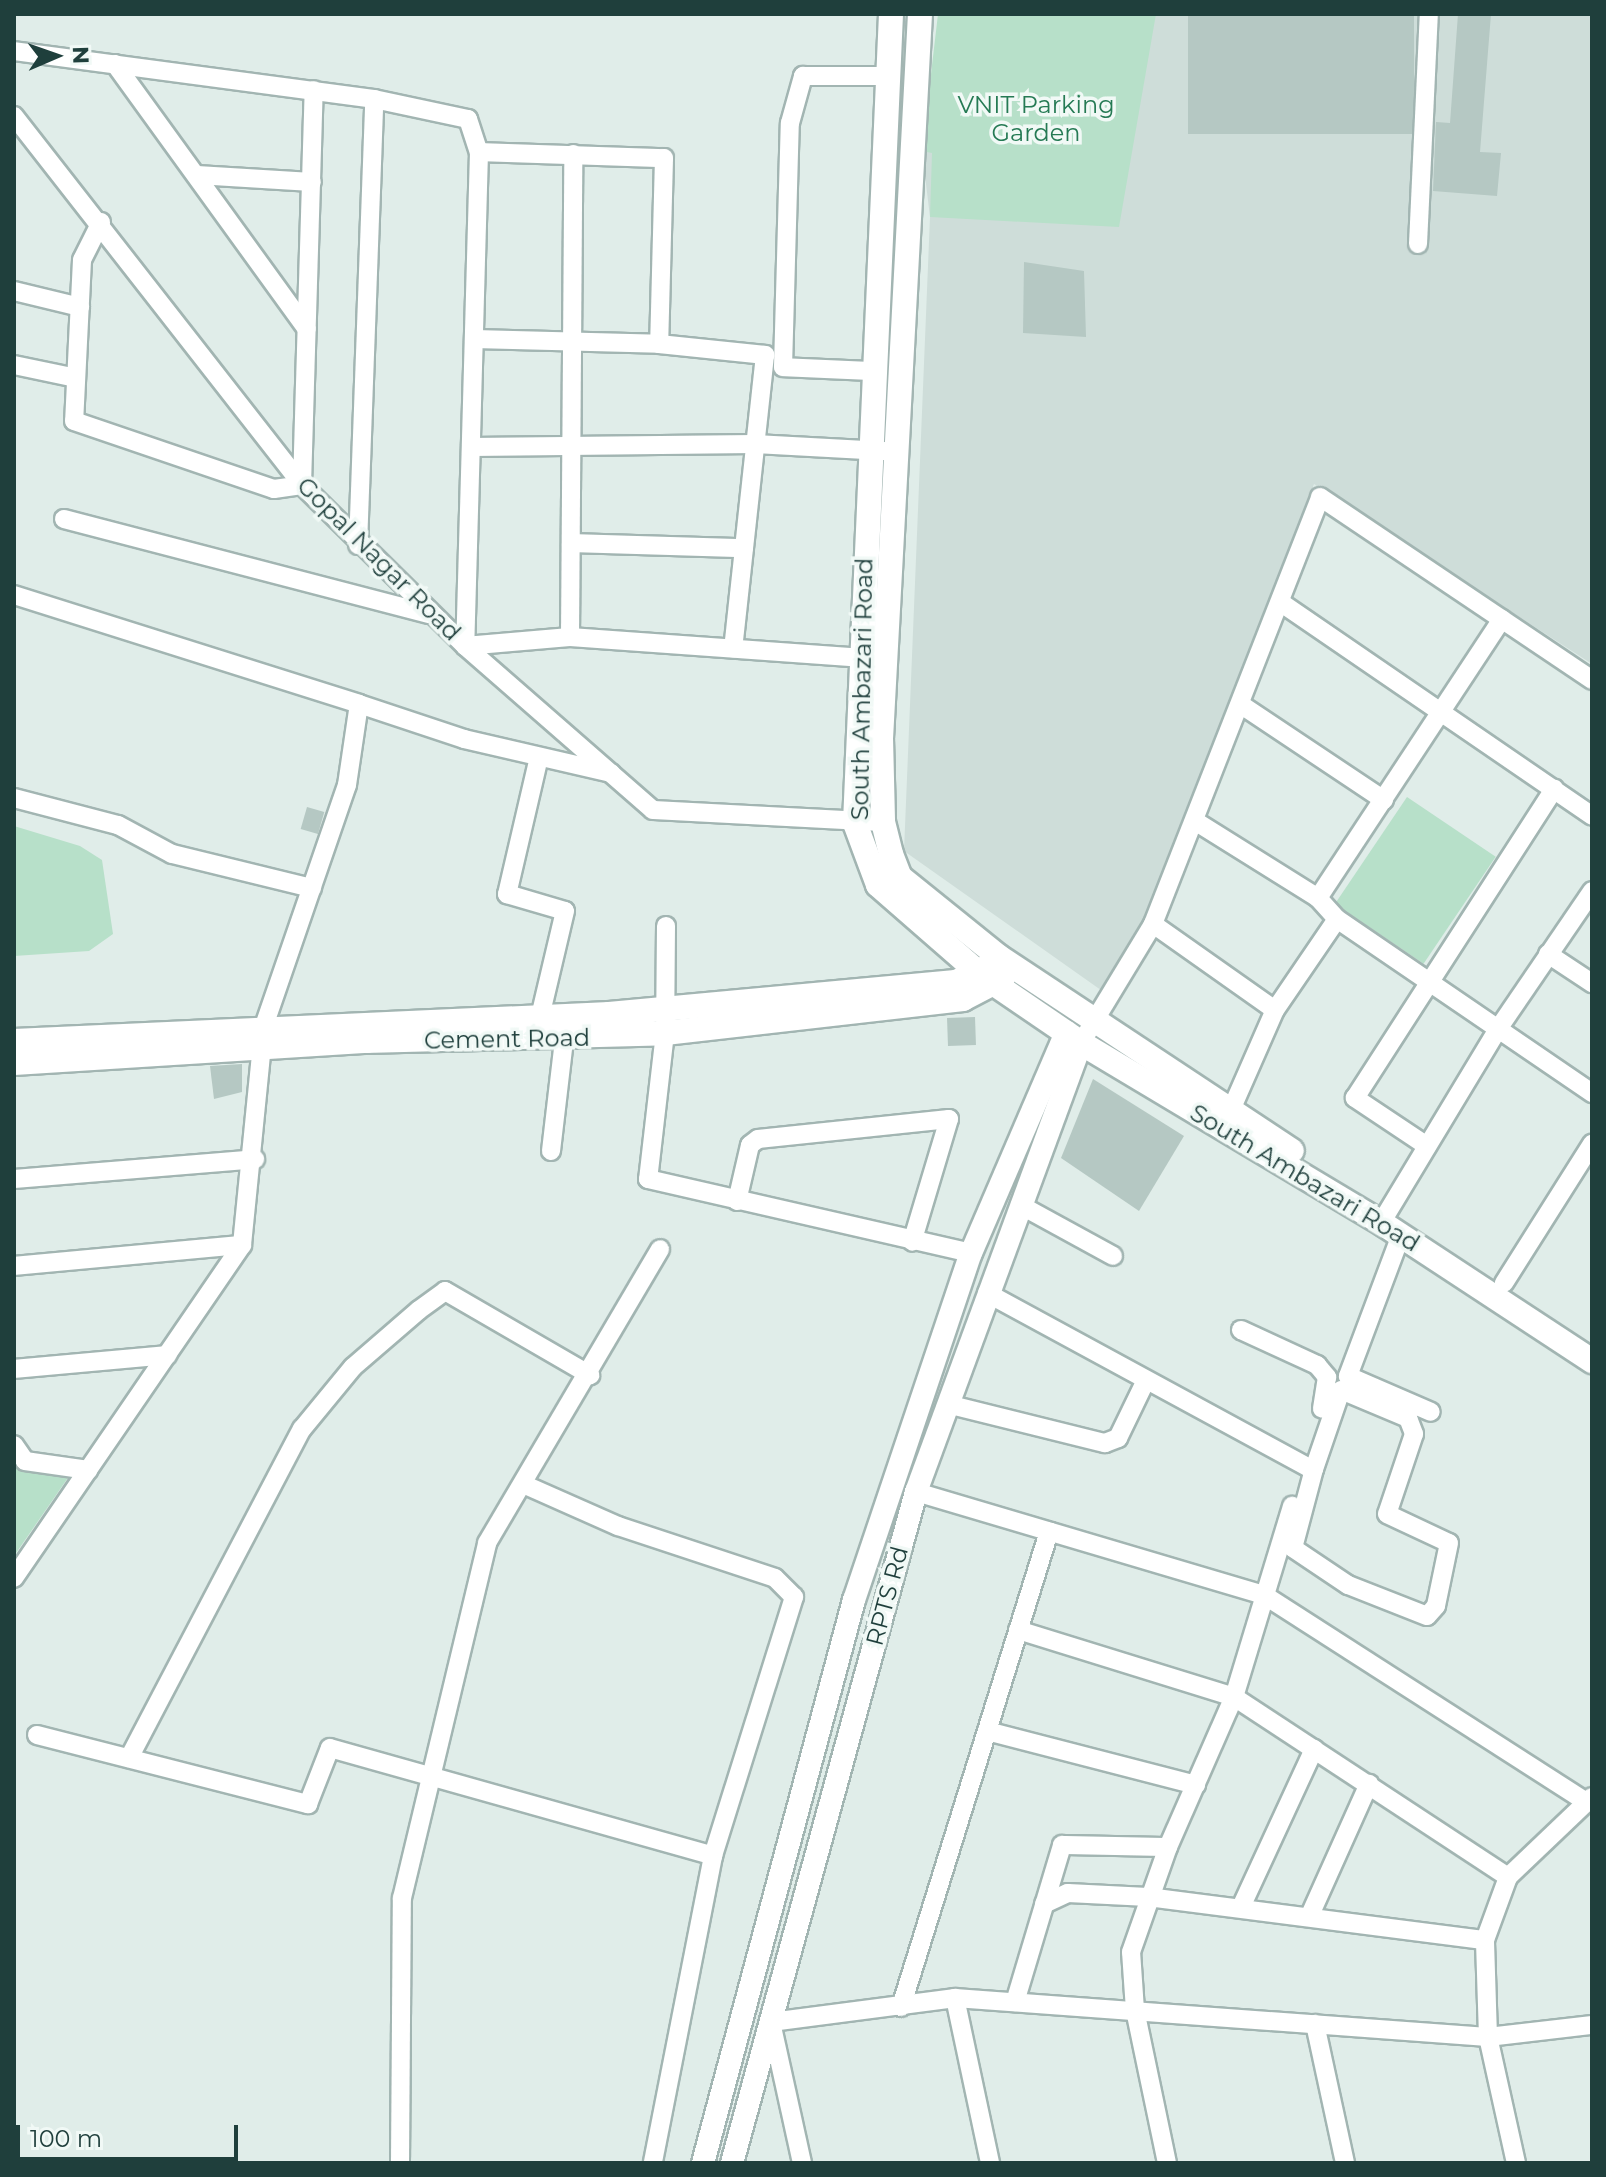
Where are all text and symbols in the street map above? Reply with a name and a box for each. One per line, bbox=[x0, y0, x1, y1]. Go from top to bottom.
north arrow bbox=[16, 16, 96, 96]
text: N bbox=[67, 46, 94, 65]
park label: VNIT Parking Garden bbox=[957, 91, 1115, 147]
street label: Gopal Nagar Road bbox=[291, 471, 467, 647]
street label: South Ambazari Road bbox=[845, 557, 879, 821]
street label: Cement Road bbox=[424, 1023, 590, 1055]
street label: South Ambazari Road bbox=[1185, 1098, 1425, 1258]
street label: RPTS Rd bbox=[860, 1543, 914, 1649]
scale bar bbox=[20, 2109, 242, 2159]
text: 100 m bbox=[30, 2124, 102, 2153]

